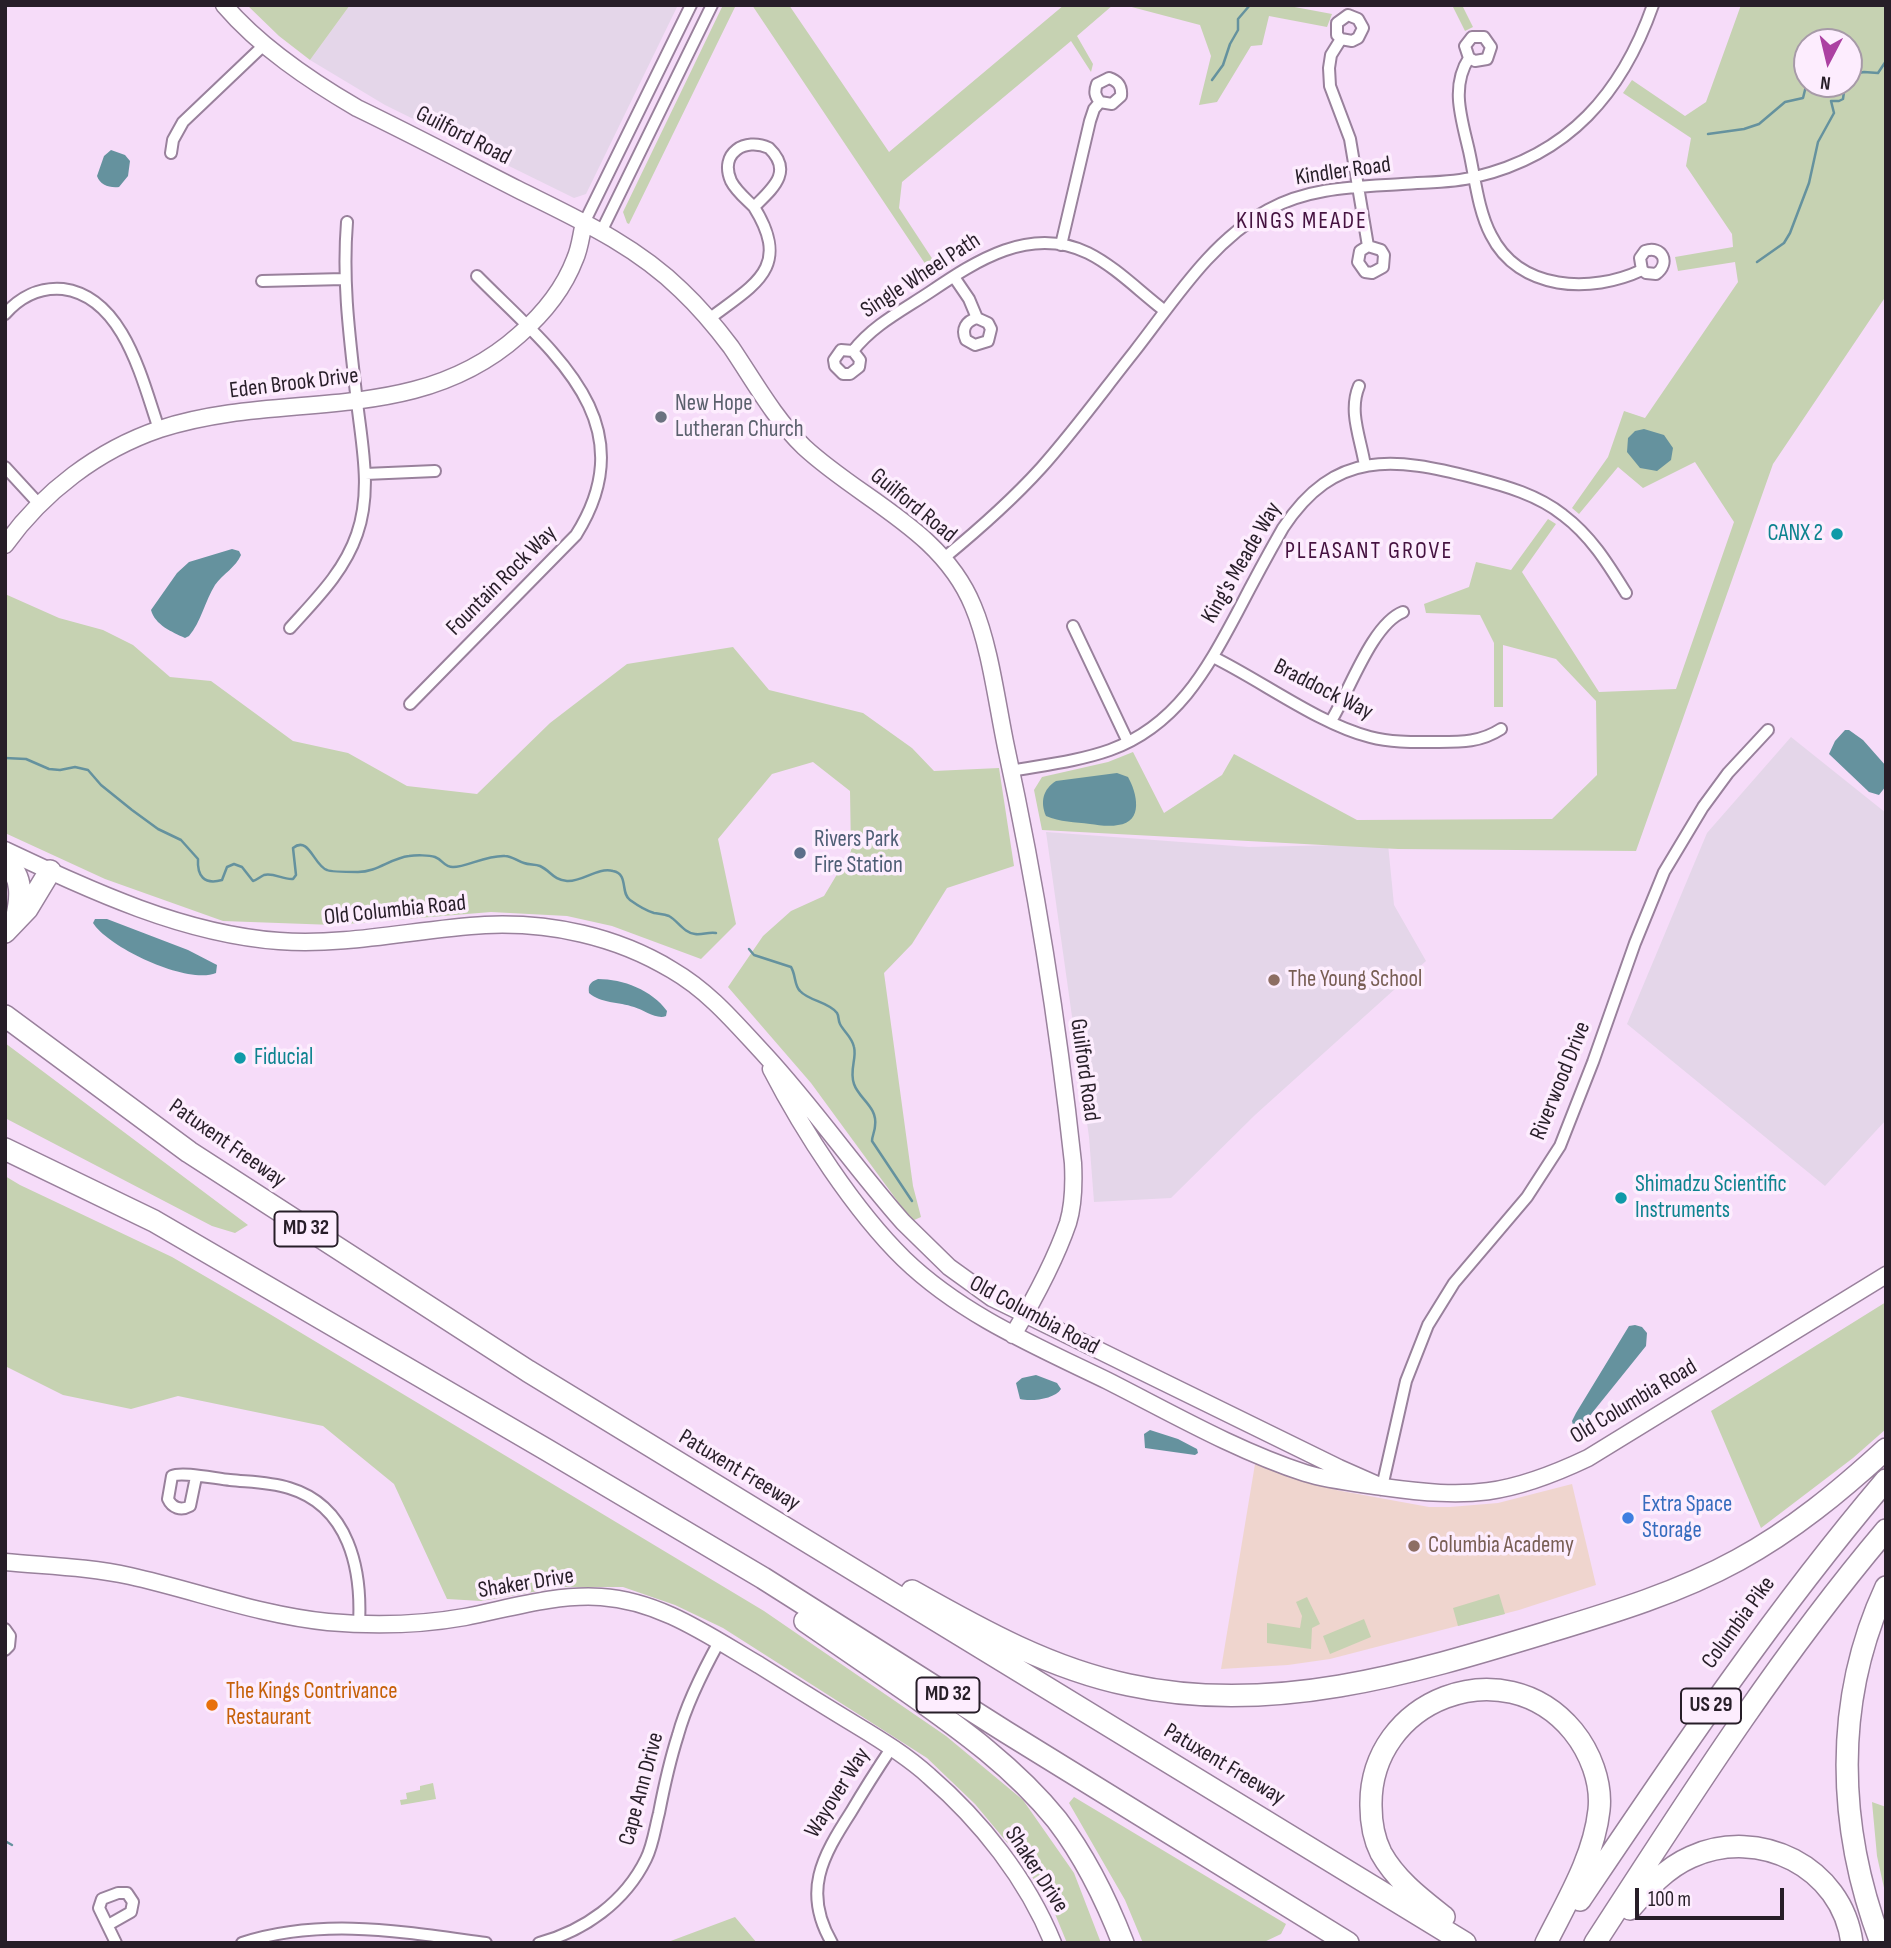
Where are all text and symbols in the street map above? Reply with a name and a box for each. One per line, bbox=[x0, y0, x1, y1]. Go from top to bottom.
north arrow bbox=[1793, 28, 1863, 98]
text: N bbox=[1819, 70, 1832, 94]
street label: Guilford Road bbox=[411, 100, 515, 172]
street label: Kindler Road bbox=[1293, 152, 1393, 192]
district label: KINGS MEADE bbox=[1237, 208, 1367, 236]
street label: Single Wheel Path bbox=[856, 227, 986, 325]
street label: Eden Brook Drive bbox=[228, 362, 360, 406]
place label: New Hope Lutheran Church bbox=[675, 390, 804, 444]
marker: New Hope Lutheran Church bbox=[653, 409, 669, 425]
street label: Guilford Road bbox=[864, 463, 962, 549]
street label: King's Meade Way bbox=[1196, 497, 1288, 629]
street label: Fountain Rock Way bbox=[441, 520, 563, 642]
place label: CANX 2 bbox=[1767, 520, 1823, 548]
marker: CANX 2 bbox=[1829, 526, 1845, 542]
district label: PLEASANT GROVE bbox=[1286, 538, 1452, 566]
street label: Braddock Way bbox=[1269, 653, 1377, 727]
place label: Rivers Park Fire Station bbox=[814, 826, 903, 880]
marker: Rivers Park Fire Station bbox=[792, 845, 808, 861]
street label: Old Columbia Road bbox=[323, 890, 467, 932]
place label: The Young School bbox=[1288, 966, 1422, 994]
marker: The Young School bbox=[1266, 972, 1282, 988]
street label: Guilford Road bbox=[1063, 1017, 1105, 1123]
street label: Riverwood Drive bbox=[1525, 1018, 1597, 1144]
place label: Fiducial bbox=[254, 1044, 313, 1072]
marker: Fiducial bbox=[232, 1050, 248, 1066]
street label: Patuxent Freeway bbox=[163, 1094, 291, 1194]
place label: Shimadzu Scientific Instruments bbox=[1635, 1171, 1787, 1225]
marker: Shimadzu Scientific Instruments bbox=[1613, 1190, 1629, 1206]
road number: MD 32 bbox=[274, 1212, 338, 1246]
street label: Old Columbia Road bbox=[965, 1270, 1103, 1362]
street label: Old Columbia Road bbox=[1566, 1353, 1702, 1451]
street label: Patuxent Freeway bbox=[673, 1424, 805, 1518]
place label: Extra Space Storage bbox=[1642, 1491, 1732, 1545]
marker: Extra Space Storage bbox=[1620, 1510, 1636, 1526]
place label: Columbia Academy bbox=[1428, 1532, 1574, 1560]
marker: Columbia Academy bbox=[1406, 1538, 1422, 1554]
street label: Shaker Drive bbox=[476, 1563, 576, 1605]
street label: Columbia Pike bbox=[1696, 1572, 1782, 1674]
place label: The Kings Contrivance Restaurant bbox=[226, 1678, 398, 1732]
road number: MD 32 bbox=[916, 1678, 979, 1712]
road number: US 29 bbox=[1681, 1688, 1741, 1724]
marker: The Kings Contrivance Restaurant bbox=[204, 1697, 220, 1713]
street label: Patuxent Freeway bbox=[1158, 1718, 1290, 1812]
street label: Cape Ann Drive bbox=[614, 1729, 670, 1849]
street label: Wayover Way bbox=[799, 1743, 877, 1843]
street label: Shaker Drive bbox=[998, 1822, 1074, 1918]
scale bar bbox=[1639, 1874, 1788, 1918]
text: 100 m bbox=[1648, 1887, 1691, 1912]

